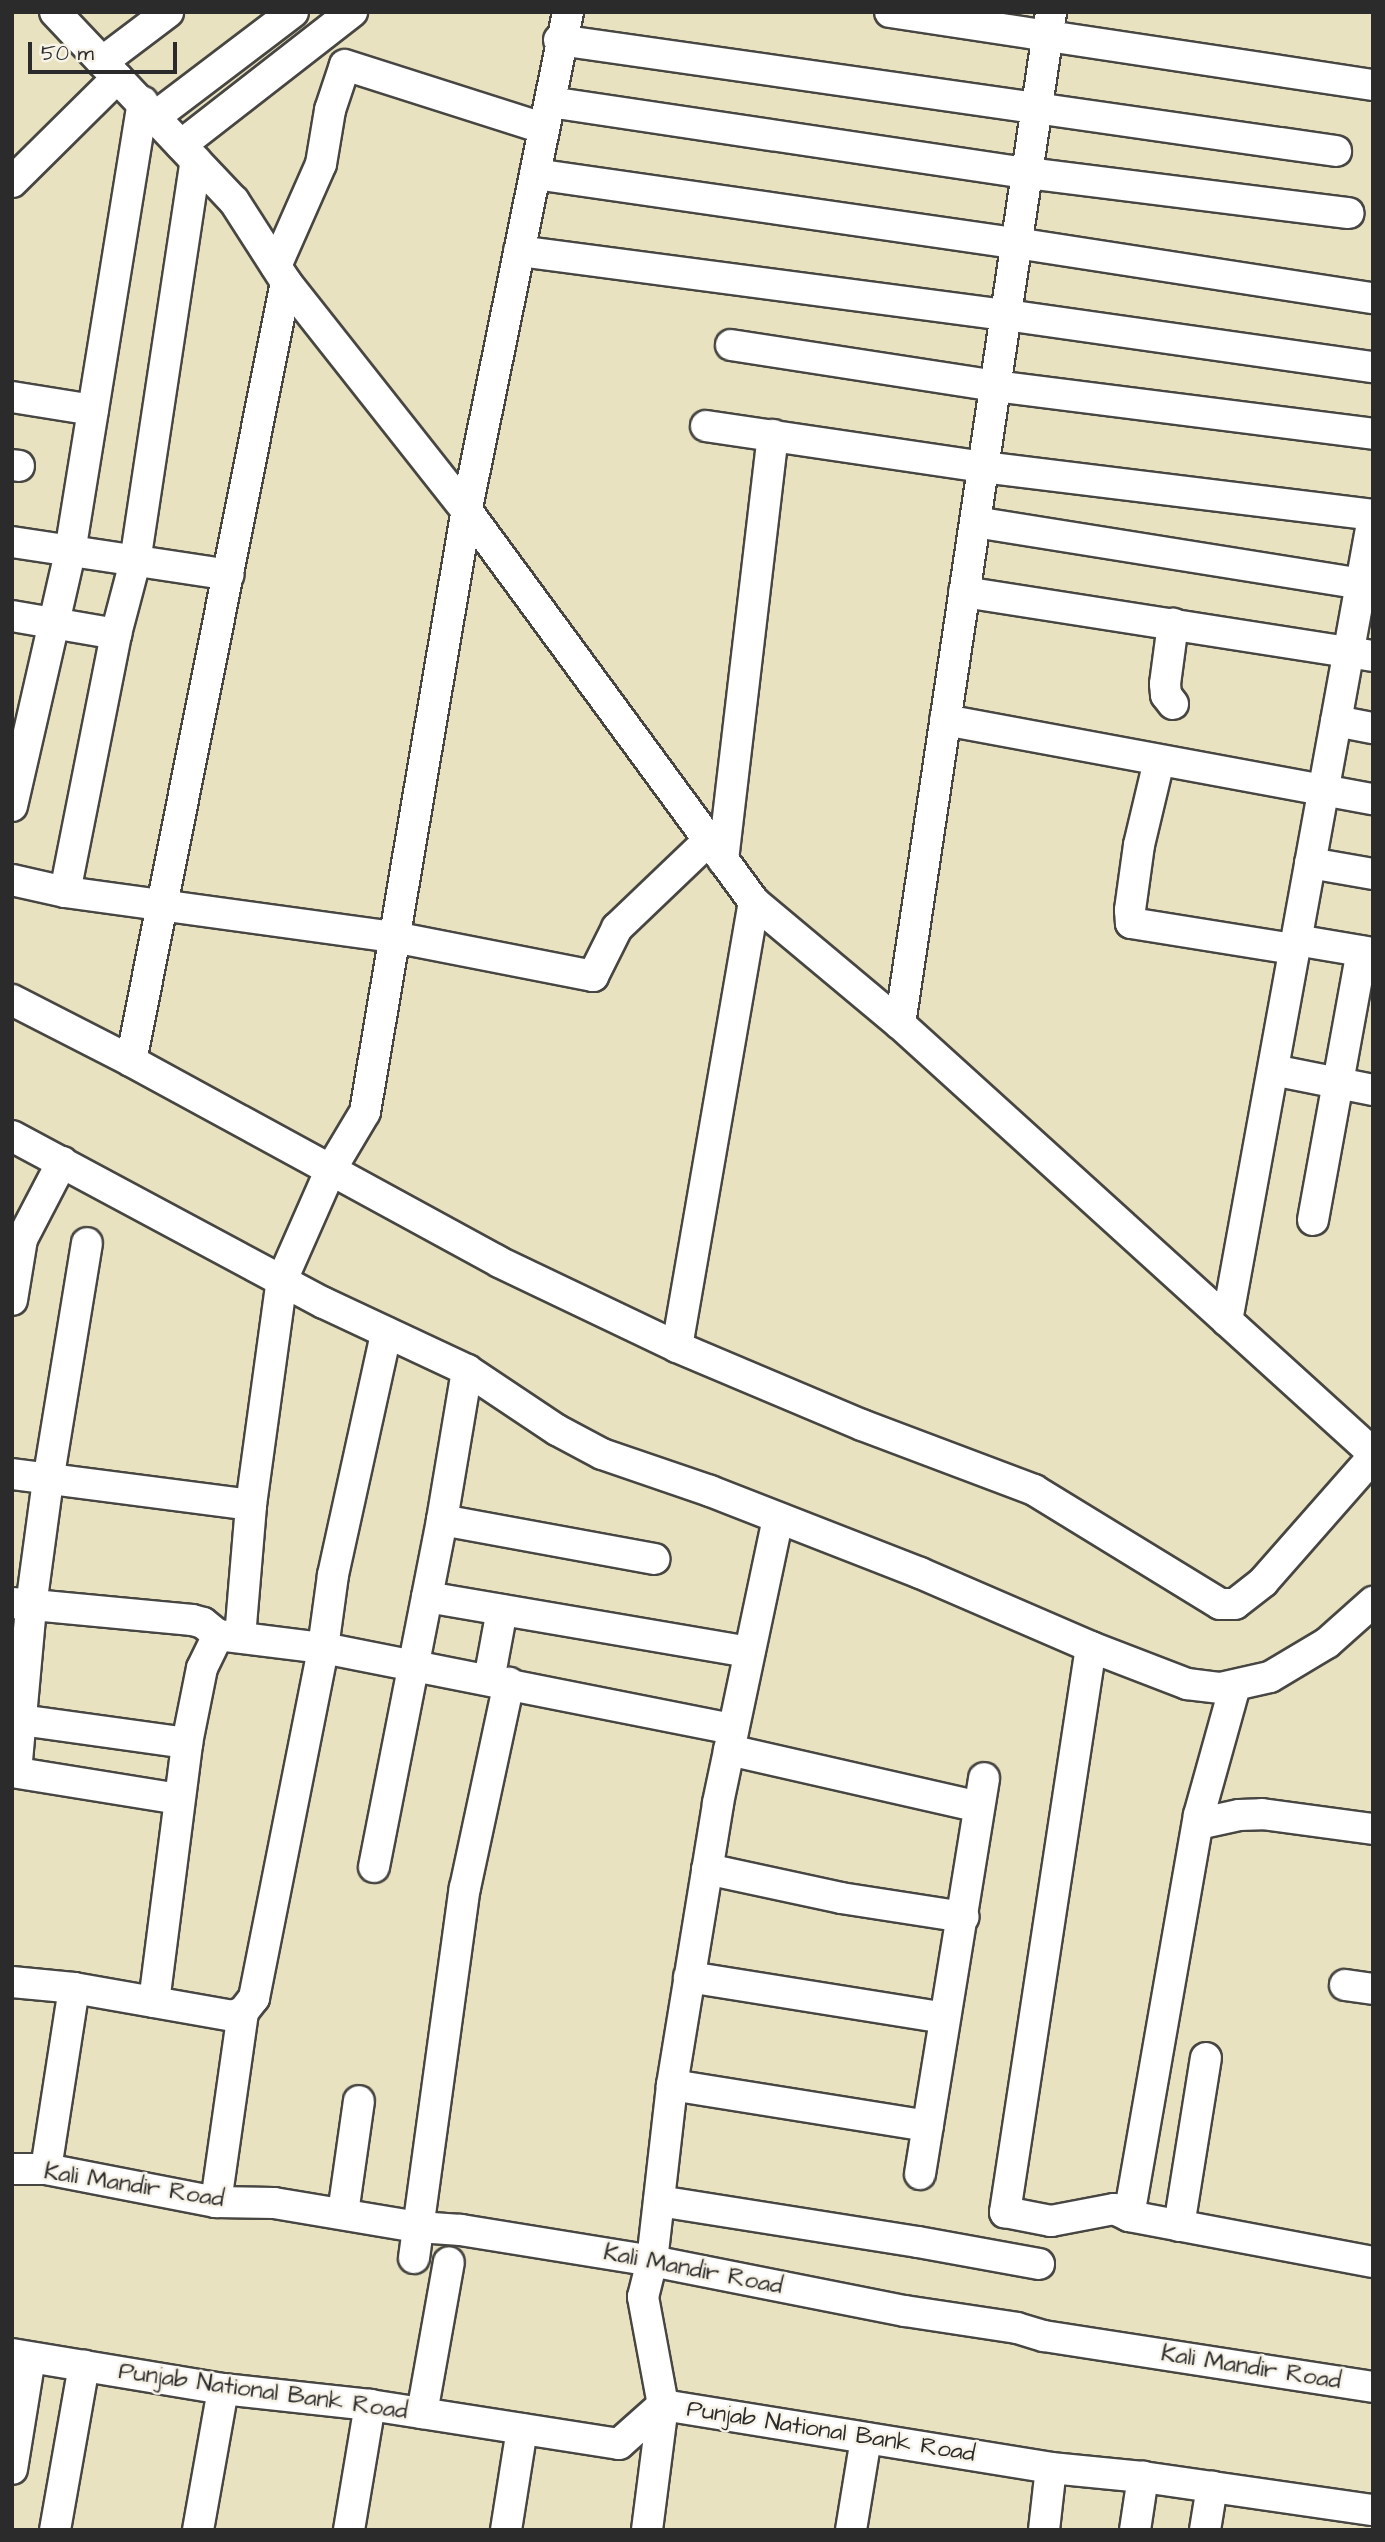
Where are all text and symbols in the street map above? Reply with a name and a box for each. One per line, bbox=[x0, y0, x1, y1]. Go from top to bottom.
scale bar bbox=[32, 28, 180, 72]
text: 50 m bbox=[41, 39, 94, 68]
street label: Kali Mandir Road bbox=[42, 2158, 226, 2214]
street label: Kali Mandir Road bbox=[601, 2239, 785, 2301]
street label: Kali Mandir Road bbox=[1159, 2340, 1343, 2396]
street label: Punjab National Bank Road bbox=[117, 2357, 409, 2427]
street label: Punjab National Bank Road bbox=[685, 2395, 977, 2469]

